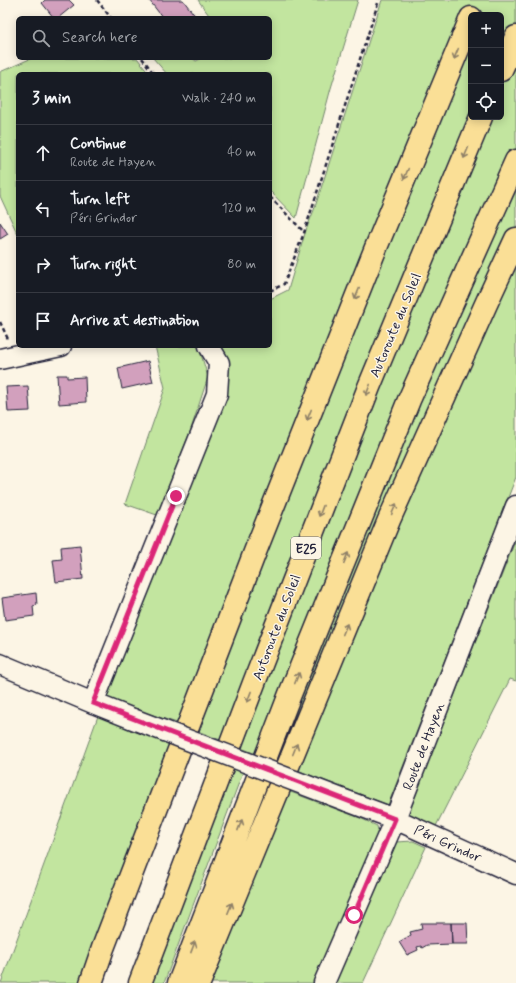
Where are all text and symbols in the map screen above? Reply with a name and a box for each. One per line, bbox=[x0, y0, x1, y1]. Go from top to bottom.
map controls bbox=[468, 12, 504, 120]
button: + bbox=[468, 12, 504, 48]
search box bbox=[16, 16, 272, 60]
icon: search bbox=[30, 27, 52, 49]
text: Search here bbox=[62, 28, 138, 48]
one-way arrow bbox=[452, 47, 459, 59]
button: − bbox=[468, 48, 504, 84]
button: locate bbox=[468, 84, 504, 120]
text: 3 min bbox=[32, 87, 71, 109]
text: Walk · 240 m bbox=[182, 90, 256, 107]
text: Continue bbox=[70, 134, 126, 154]
icon: ahead bbox=[32, 142, 54, 164]
text: 40 m bbox=[227, 144, 256, 161]
one-way arrow bbox=[462, 147, 469, 159]
text: Route de Hayen bbox=[70, 154, 156, 171]
one-way arrow bbox=[402, 168, 410, 180]
text: Turn left bbox=[70, 190, 130, 210]
icon: left bbox=[32, 198, 54, 220]
text: 120 m bbox=[222, 200, 256, 217]
text: Péri Grindor bbox=[70, 210, 137, 227]
icon: right bbox=[32, 254, 54, 276]
text: Turn right bbox=[70, 255, 137, 275]
text: 80 m bbox=[227, 256, 256, 273]
street label: Autoroute du Soleil bbox=[366, 270, 426, 380]
one-way arrow bbox=[353, 288, 361, 300]
icon: arrive bbox=[32, 310, 54, 332]
text: Arrive at destination bbox=[70, 311, 199, 331]
one-way arrow bbox=[364, 383, 372, 395]
one-way arrow bbox=[305, 409, 313, 421]
route end bbox=[167, 487, 185, 505]
one-way arrow bbox=[391, 503, 398, 515]
one-way arrow bbox=[317, 504, 325, 516]
road number: E25 bbox=[291, 537, 321, 559]
one-way arrow bbox=[342, 552, 350, 564]
street label: Autoroute du Soleil bbox=[249, 572, 305, 683]
one-way arrow bbox=[341, 623, 349, 635]
one-way arrow bbox=[293, 672, 301, 684]
one-way arrow bbox=[244, 691, 252, 703]
street label: Route de Hayen bbox=[399, 700, 449, 793]
one-way arrow bbox=[292, 743, 299, 755]
one-way arrow bbox=[236, 820, 244, 832]
street label: Péri Grindor bbox=[411, 821, 485, 867]
one-way arrow bbox=[226, 902, 234, 914]
route start bbox=[345, 906, 363, 924]
one-way arrow bbox=[189, 941, 197, 953]

